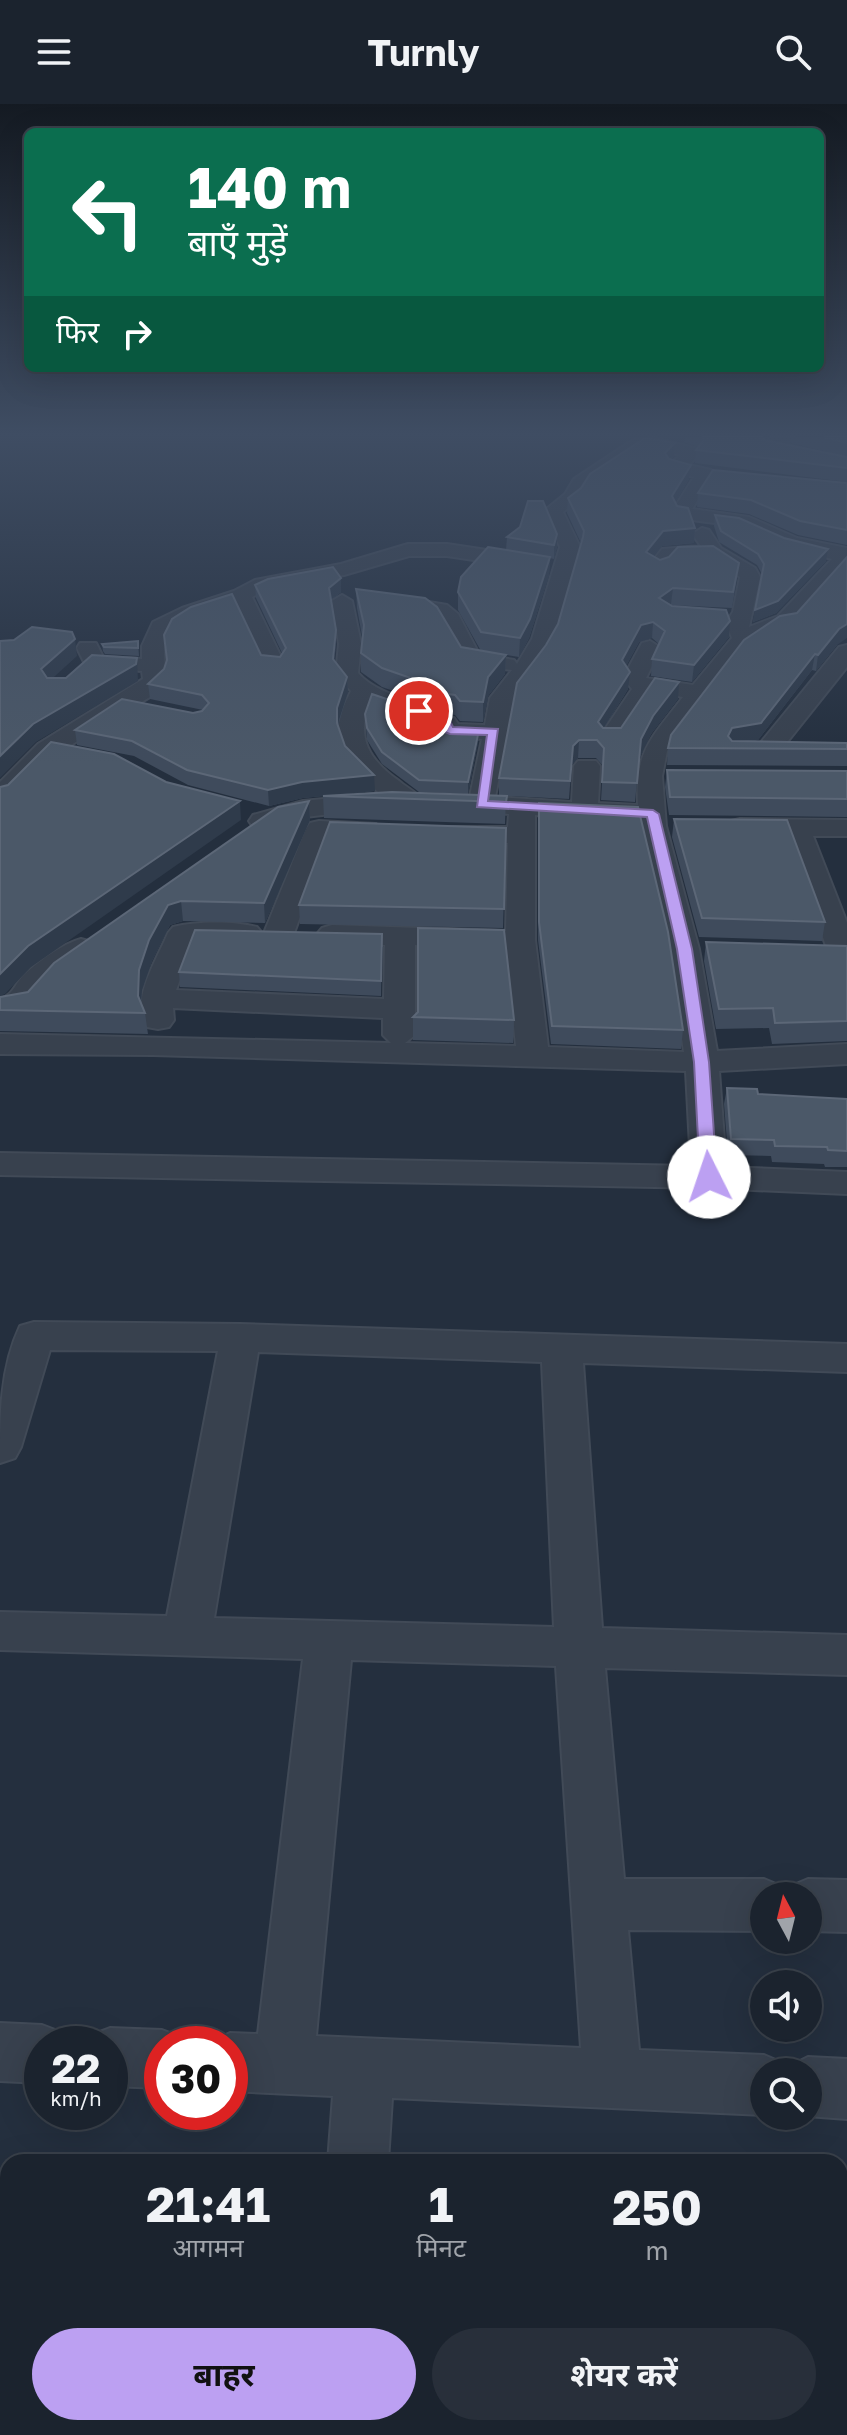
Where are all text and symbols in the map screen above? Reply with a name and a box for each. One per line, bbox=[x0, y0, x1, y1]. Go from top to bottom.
icon: menu bbox=[32, 30, 76, 74]
icon: search bbox=[771, 30, 815, 74]
text: Turnly bbox=[367, 31, 480, 74]
text: 140 m bbox=[188, 153, 351, 220]
icon: left bbox=[56, 160, 160, 264]
text: बाएँ मुड़ें bbox=[188, 221, 288, 264]
icon: right bbox=[115, 312, 159, 356]
text: फिर bbox=[56, 314, 99, 350]
pin bbox=[385, 677, 453, 745]
icon: arrive bbox=[397, 689, 441, 733]
position arrow bbox=[667, 1135, 751, 1219]
north arrow bbox=[750, 1882, 822, 1954]
map controls bbox=[750, 1882, 822, 2130]
button: sound bbox=[750, 1970, 822, 2042]
speed limit sign: 30 bbox=[144, 2026, 248, 2130]
text: 22 bbox=[52, 2044, 100, 2092]
button: search bbox=[750, 2058, 822, 2130]
text: km/h bbox=[51, 2086, 101, 2110]
text: 21:41 bbox=[146, 2175, 270, 2233]
text: 1 bbox=[429, 2175, 454, 2233]
text: 250 bbox=[612, 2178, 702, 2236]
text: आगमन bbox=[173, 2232, 244, 2263]
text: मिनट bbox=[416, 2232, 466, 2263]
text: m bbox=[646, 2235, 669, 2266]
button: बाहर bbox=[32, 2328, 416, 2420]
button: शेयर करें bbox=[432, 2328, 816, 2420]

